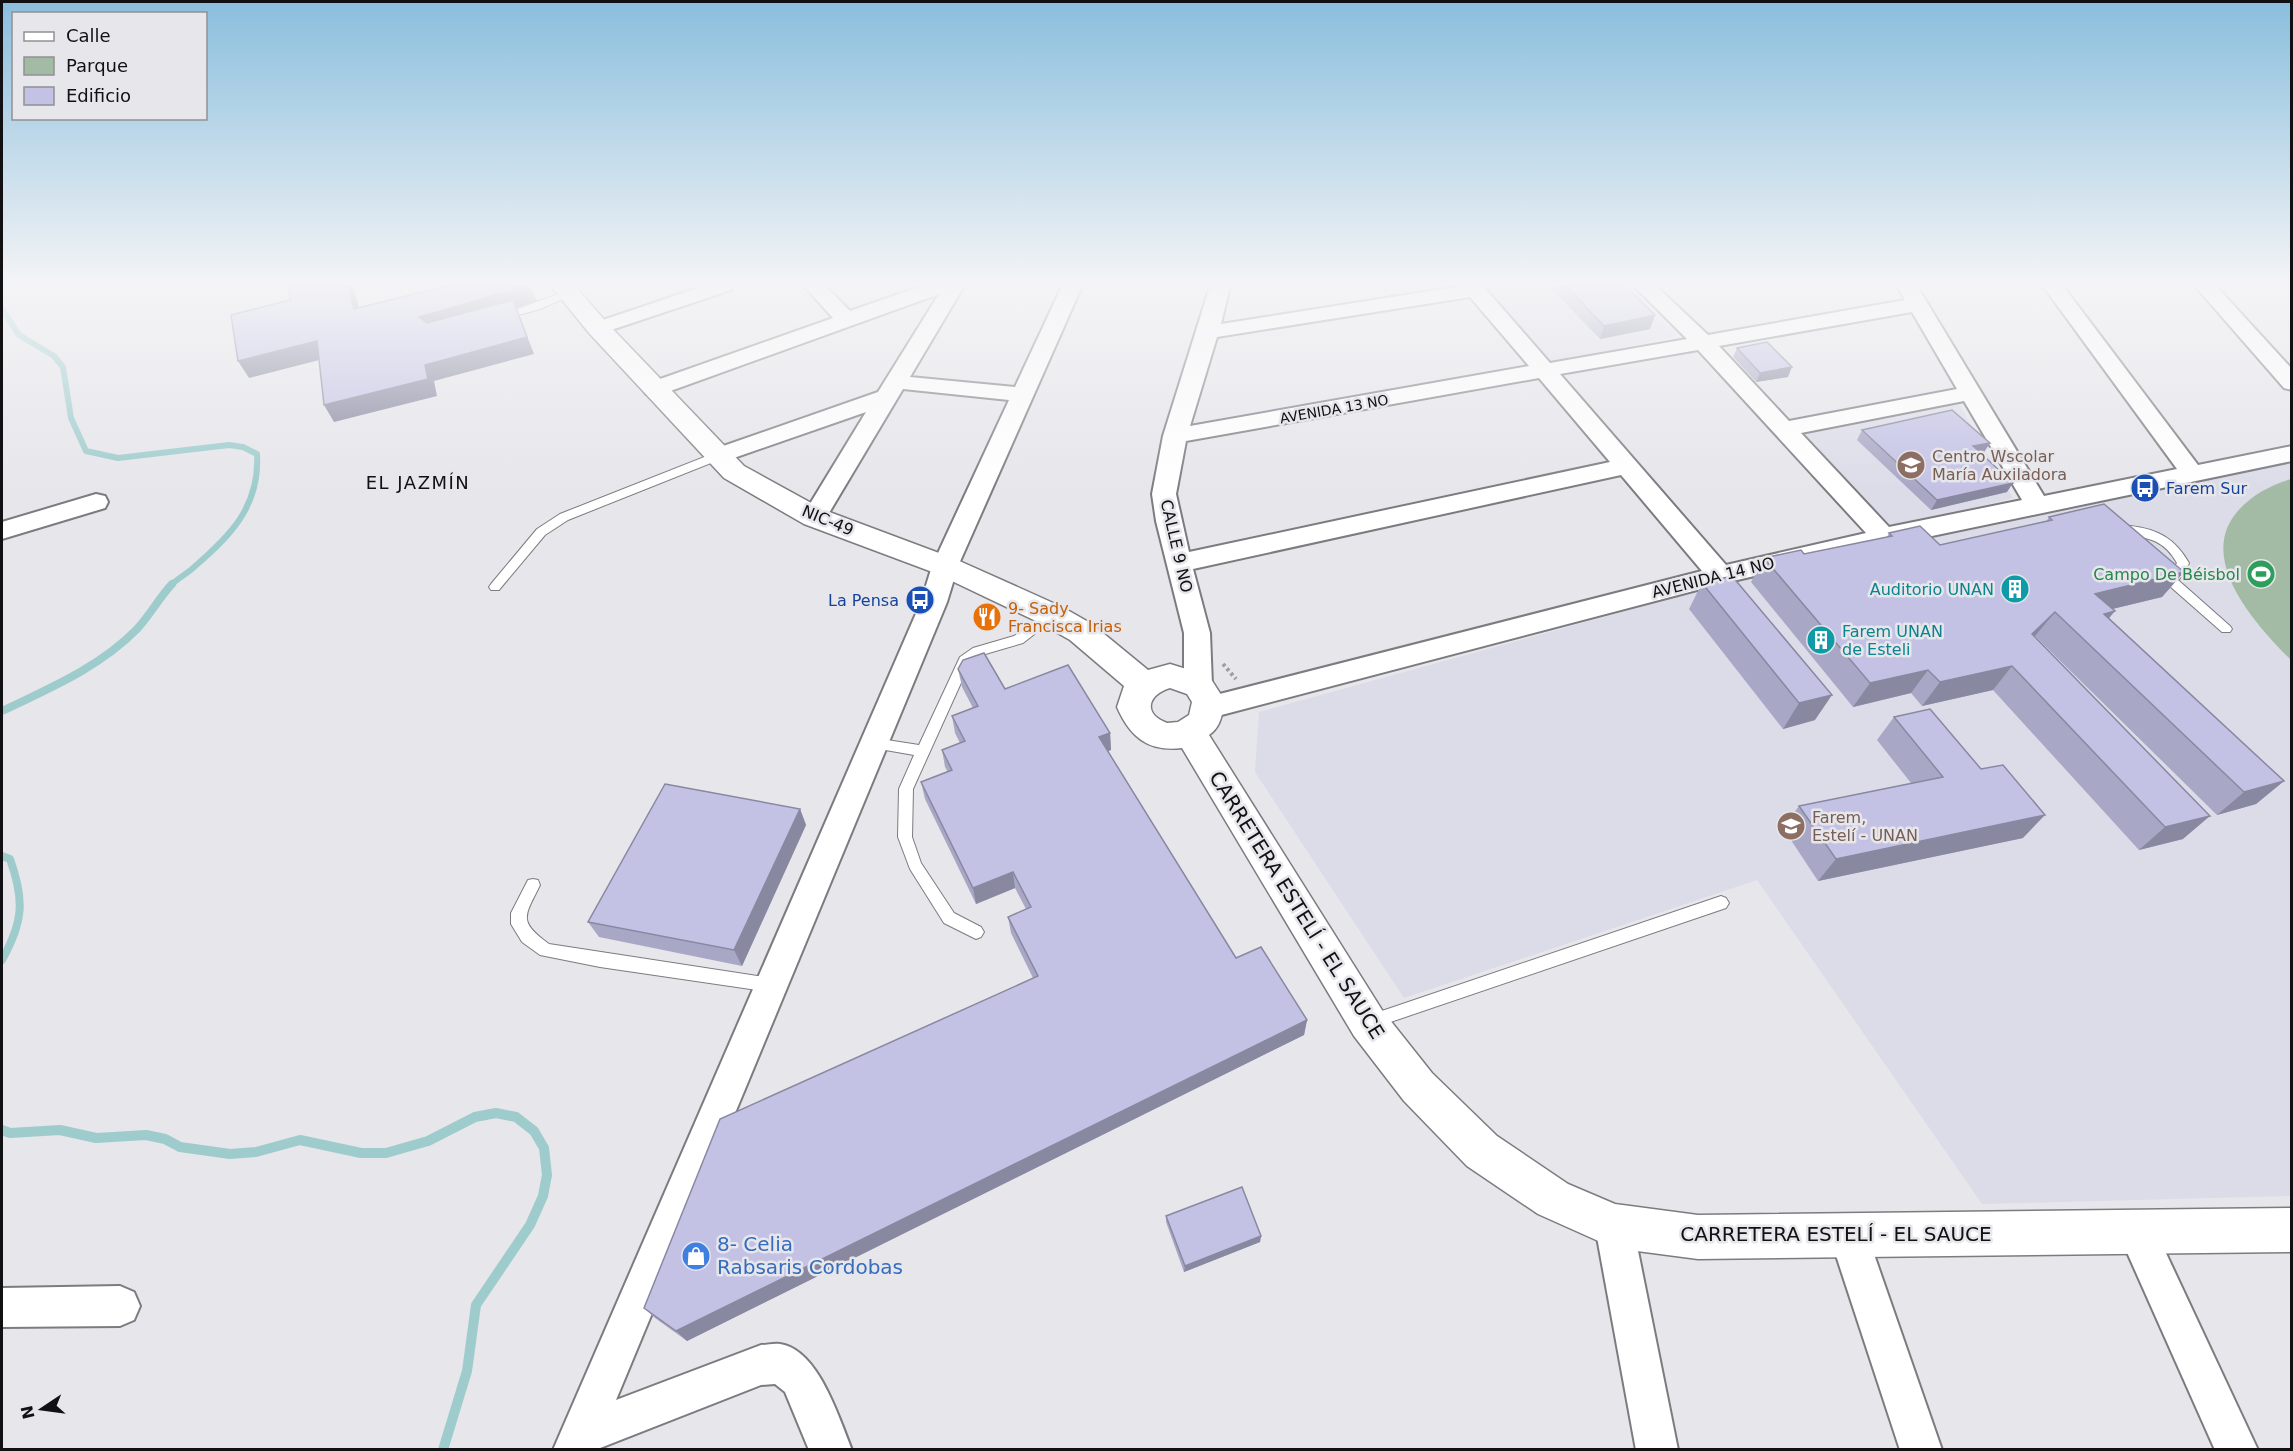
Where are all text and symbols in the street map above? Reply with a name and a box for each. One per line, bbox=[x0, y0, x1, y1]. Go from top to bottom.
legend bbox=[12, 12, 207, 120]
text: Calle bbox=[66, 25, 111, 46]
text: Parque bbox=[66, 55, 128, 76]
text: Edificio bbox=[66, 85, 131, 106]
street label: AVENIDA 13 NO bbox=[1278, 392, 1390, 426]
place label: Centro Wscolar María Auxiladora bbox=[1932, 447, 2067, 484]
school or university icon: Centro Wscolar María Auxiladora bbox=[1895, 449, 1927, 481]
district label: EL JAZMÍN bbox=[366, 472, 470, 493]
bus stop icon: Farem Sur bbox=[2129, 472, 2161, 504]
place label: Farem Sur bbox=[2166, 479, 2248, 498]
street label: CALLE 9 NO bbox=[1157, 498, 1196, 595]
street label: NIC-49 bbox=[799, 501, 856, 540]
street label: AVENIDA 14 NO bbox=[1650, 553, 1776, 602]
sports icon: Campo De Béisbol bbox=[2245, 558, 2277, 590]
place label: Campo De Béisbol bbox=[2093, 565, 2240, 584]
building icon: Auditorio UNAN bbox=[1999, 573, 2031, 605]
place label: Auditorio UNAN bbox=[1870, 580, 1994, 599]
bus stop icon: La Pensa bbox=[904, 584, 936, 616]
place label: La Pensa bbox=[828, 591, 899, 610]
place label: 9- Sady Francisca Irias bbox=[1008, 599, 1122, 636]
restaurant icon: 9- Sady Francisca Irias bbox=[971, 601, 1003, 633]
place label: Farem UNAN de Esteli bbox=[1842, 622, 1943, 659]
building icon: Farem UNAN de Esteli bbox=[1805, 624, 1837, 656]
street label: CARRETERA ESTELÍ - EL SAUCE bbox=[1204, 767, 1390, 1043]
place label: Farem, Estelí - UNAN bbox=[1812, 808, 1918, 845]
school or university icon: Farem, Estelí - UNAN bbox=[1775, 810, 1807, 842]
street label: CARRETERA ESTELÍ - EL SAUCE bbox=[1680, 1222, 1992, 1246]
place label: 8- Celia Rabsaris Cordobas bbox=[717, 1232, 903, 1279]
shop icon: 8- Celia Rabsaris Cordobas bbox=[680, 1240, 712, 1272]
north arrow bbox=[12, 1379, 72, 1439]
text: N bbox=[17, 1404, 39, 1421]

